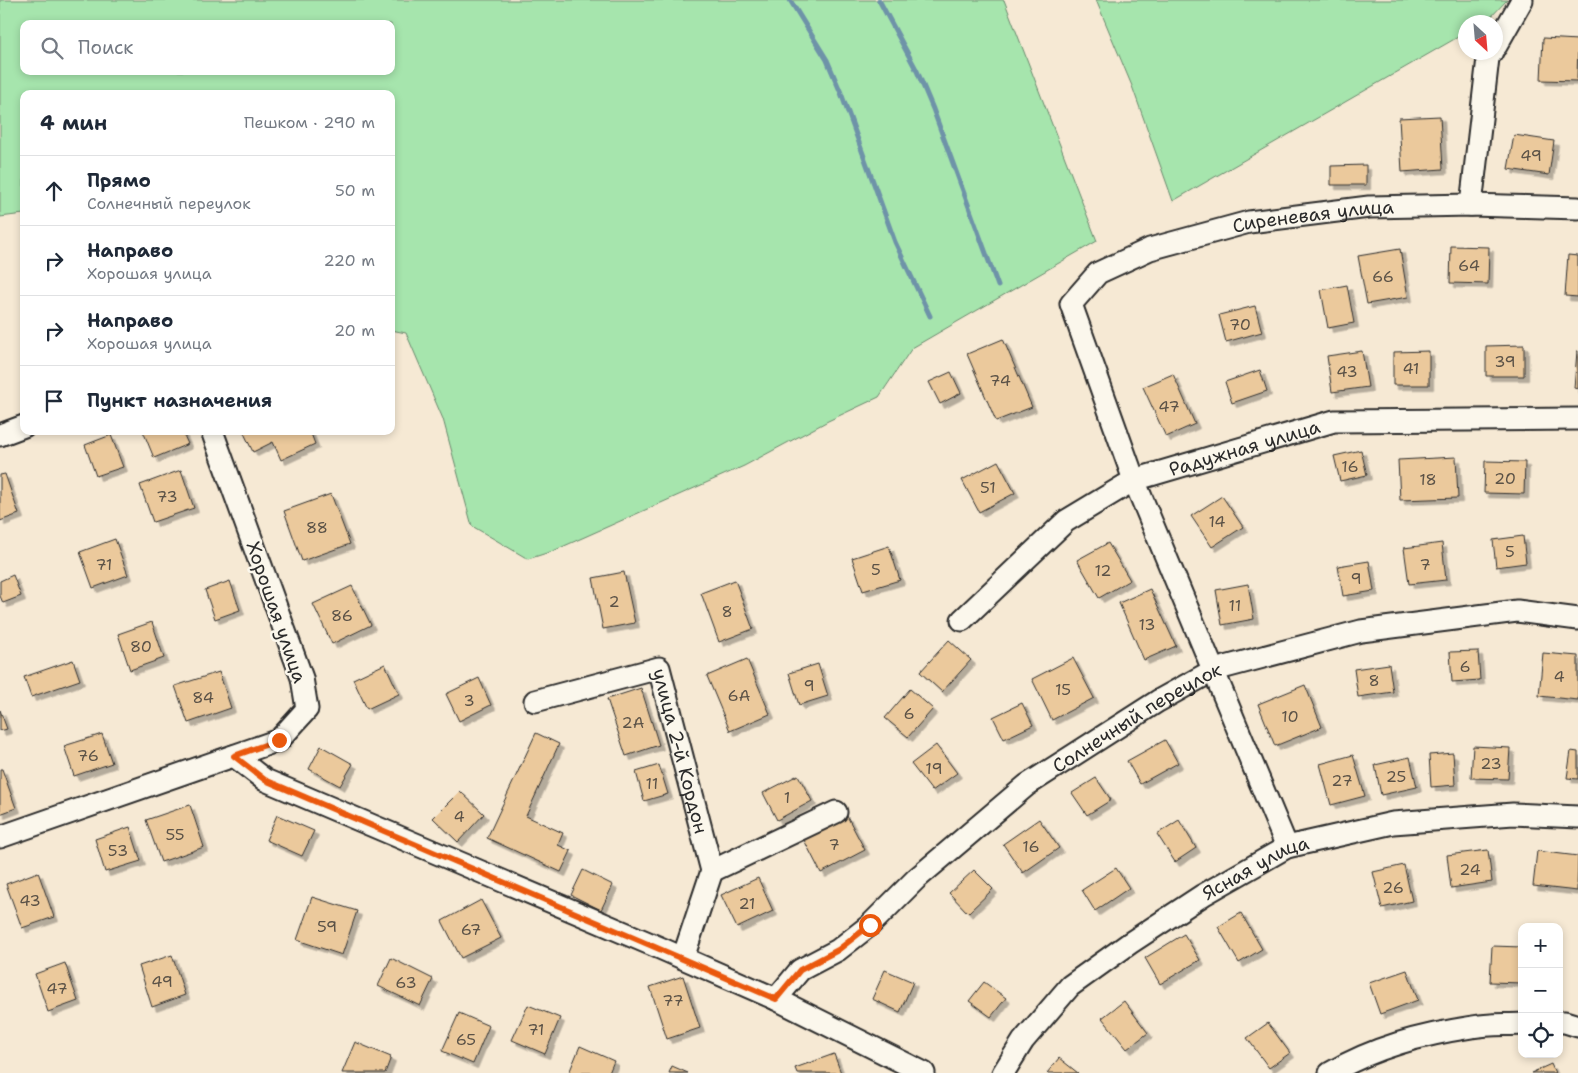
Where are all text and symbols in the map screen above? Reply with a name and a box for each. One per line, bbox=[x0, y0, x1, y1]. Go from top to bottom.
north arrow bbox=[1458, 15, 1503, 60]
search box bbox=[20, 20, 395, 75]
icon: search bbox=[38, 34, 66, 62]
text: Поиск bbox=[78, 35, 133, 60]
text: 4 мин bbox=[40, 109, 107, 137]
text: Пешком · 290 m bbox=[244, 112, 375, 133]
house number: 49 bbox=[1520, 145, 1542, 166]
text: Прямо bbox=[87, 168, 151, 193]
icon: ahead bbox=[40, 177, 68, 205]
text: 50 m bbox=[335, 180, 375, 201]
text: Солнечный переулок bbox=[87, 193, 251, 214]
street label: Сиреневая улица bbox=[1229, 195, 1394, 239]
text: Направо bbox=[87, 238, 173, 263]
icon: right bbox=[40, 247, 68, 275]
text: 220 m bbox=[323, 250, 375, 271]
house number: 64 bbox=[1458, 255, 1480, 276]
text: Хорошая улица bbox=[87, 263, 212, 284]
house number: 66 bbox=[1372, 266, 1394, 287]
text: Направо bbox=[87, 308, 173, 333]
house number: 70 bbox=[1229, 314, 1251, 335]
icon: right bbox=[40, 317, 68, 345]
text: 20 m bbox=[334, 320, 375, 341]
text: Хорошая улица bbox=[87, 333, 212, 354]
house number: 39 bbox=[1494, 351, 1516, 372]
house number: 41 bbox=[1402, 358, 1420, 379]
house number: 43 bbox=[1336, 361, 1358, 382]
house number: 74 bbox=[989, 370, 1011, 391]
icon: arrive bbox=[40, 387, 68, 415]
text: Пункт назначения bbox=[87, 388, 272, 413]
house number: 47 bbox=[1158, 396, 1180, 417]
street label: Радужная улица bbox=[1166, 414, 1323, 482]
house number: 16 bbox=[1341, 456, 1359, 477]
house number: 20 bbox=[1494, 468, 1516, 489]
house number: 18 bbox=[1419, 469, 1437, 490]
house number: 51 bbox=[980, 477, 996, 498]
house number: 73 bbox=[156, 486, 178, 507]
house number: 14 bbox=[1208, 511, 1226, 532]
house number: 88 bbox=[306, 517, 328, 538]
street label: Хорошая улица bbox=[241, 538, 313, 686]
house number: 5 bbox=[1505, 541, 1515, 562]
house number: 71 bbox=[95, 554, 113, 575]
house number: 7 bbox=[1419, 554, 1431, 575]
house number: 5 bbox=[871, 559, 881, 580]
house number: 12 bbox=[1094, 560, 1112, 581]
house number: 9 bbox=[1350, 568, 1362, 589]
house number: 2 bbox=[608, 591, 620, 612]
house number: 11 bbox=[1229, 595, 1241, 616]
house number: 8 bbox=[721, 601, 733, 622]
house number: 86 bbox=[331, 605, 353, 626]
house number: 13 bbox=[1138, 614, 1156, 635]
house number: 80 bbox=[130, 636, 152, 657]
house number: 6 bbox=[1459, 656, 1471, 677]
street label: Солнечный переулок bbox=[1047, 657, 1224, 779]
street label: улица 2-й Кордон bbox=[647, 666, 714, 836]
house number: 4 bbox=[1553, 666, 1565, 687]
house number: 8 bbox=[1368, 670, 1380, 691]
house number: 9 bbox=[803, 675, 815, 696]
house number: 15 bbox=[1055, 679, 1071, 700]
house number: 6А bbox=[728, 685, 750, 706]
house number: 84 bbox=[192, 687, 214, 708]
house number: 3 bbox=[463, 690, 475, 711]
house number: 6 bbox=[903, 703, 915, 724]
house number: 10 bbox=[1281, 706, 1299, 727]
house number: 2А bbox=[622, 712, 644, 733]
route end bbox=[268, 729, 291, 752]
house number: 76 bbox=[77, 745, 99, 766]
house number: 23 bbox=[1480, 753, 1502, 774]
house number: 19 bbox=[925, 758, 943, 779]
house number: 25 bbox=[1386, 766, 1406, 787]
house number: 27 bbox=[1331, 770, 1353, 791]
house number: 11 bbox=[646, 773, 658, 794]
house number: 1 bbox=[784, 787, 790, 808]
house number: 4 bbox=[453, 806, 465, 827]
house number: 55 bbox=[165, 824, 185, 845]
street label: Ясная улица bbox=[1198, 830, 1311, 906]
house number: 7 bbox=[828, 834, 840, 855]
house number: 16 bbox=[1022, 836, 1040, 857]
house number: 53 bbox=[108, 840, 128, 861]
house number: 24 bbox=[1459, 859, 1481, 880]
house number: 26 bbox=[1382, 877, 1404, 898]
house number: 43 bbox=[19, 890, 41, 911]
house number: 21 bbox=[738, 893, 756, 914]
route start bbox=[859, 914, 882, 937]
house number: 59 bbox=[317, 916, 337, 937]
house number: 67 bbox=[461, 919, 481, 940]
map controls bbox=[1518, 923, 1563, 1058]
button: + bbox=[1518, 923, 1563, 968]
button: − bbox=[1518, 968, 1563, 1013]
house number: 49 bbox=[151, 971, 173, 992]
house number: 63 bbox=[395, 972, 417, 993]
house number: 47 bbox=[46, 978, 68, 999]
house number: 77 bbox=[662, 990, 684, 1011]
button: locate bbox=[1518, 1013, 1563, 1058]
house number: 71 bbox=[527, 1019, 545, 1040]
house number: 65 bbox=[456, 1029, 476, 1050]

